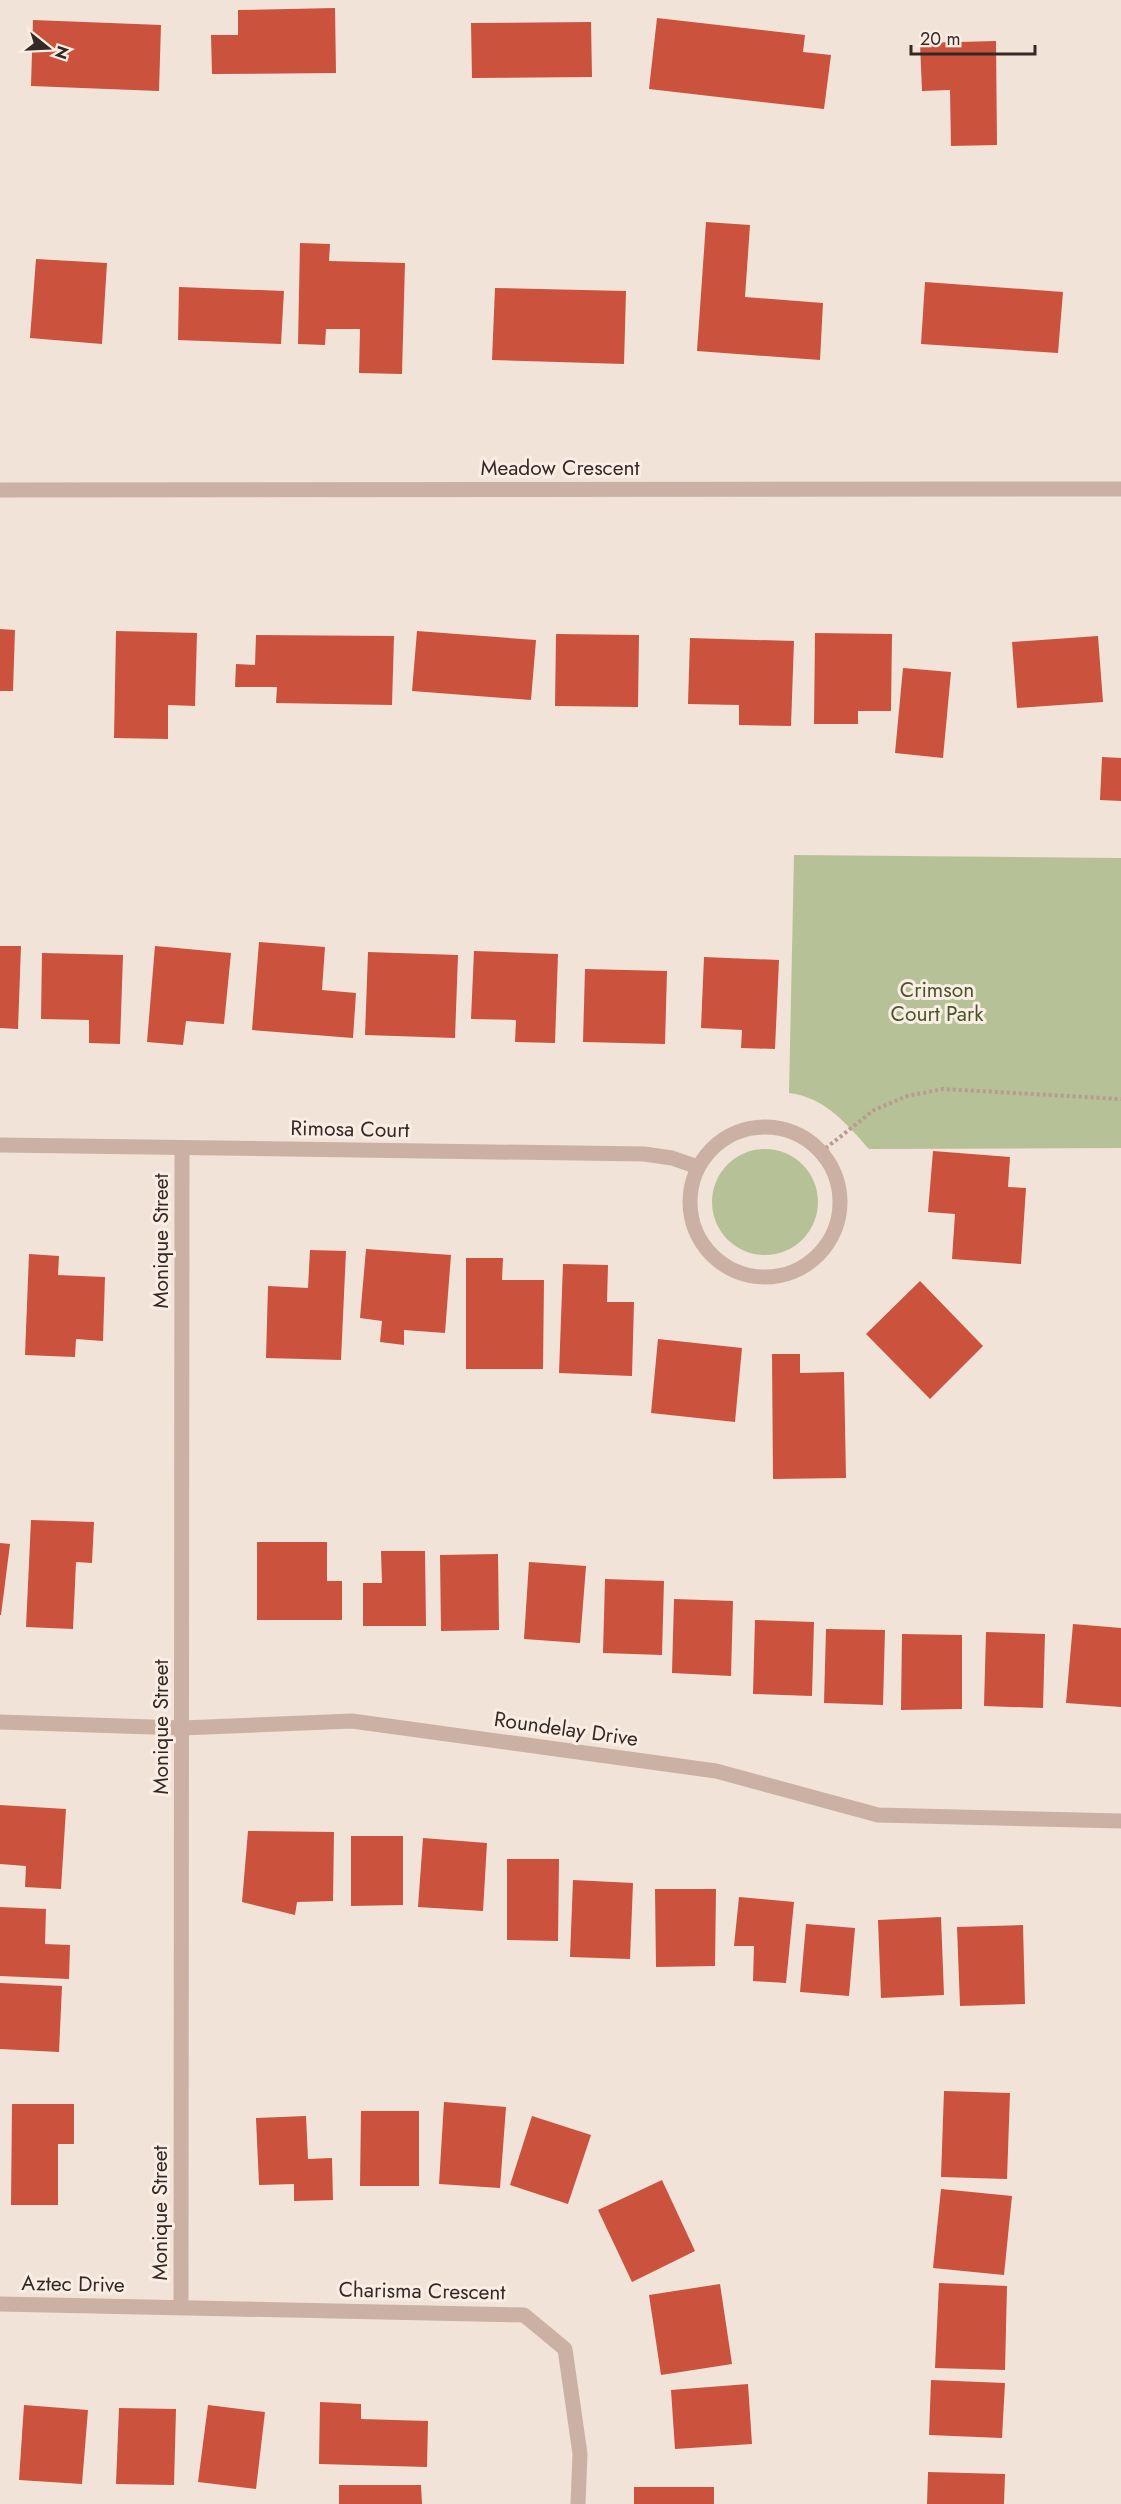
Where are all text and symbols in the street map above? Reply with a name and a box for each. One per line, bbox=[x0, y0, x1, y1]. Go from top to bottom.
north arrow bbox=[18, 18, 78, 78]
scale bar bbox=[911, 18, 1036, 56]
text: 20 m bbox=[920, 26, 960, 52]
text: N bbox=[49, 43, 75, 62]
street label: Meadow Crescent bbox=[480, 453, 640, 483]
park label: Crimson Court Park bbox=[891, 975, 984, 1029]
street label: Rimosa Court bbox=[290, 1113, 410, 1145]
street label: Monique Street bbox=[146, 1173, 176, 1309]
street label: Monique Street bbox=[146, 1659, 176, 1795]
street label: Roundelay Drive bbox=[492, 1704, 640, 1754]
street label: Monique Street bbox=[145, 2145, 175, 2281]
street label: Aztec Drive bbox=[21, 2268, 125, 2300]
street label: Charisma Crescent bbox=[338, 2275, 506, 2307]

